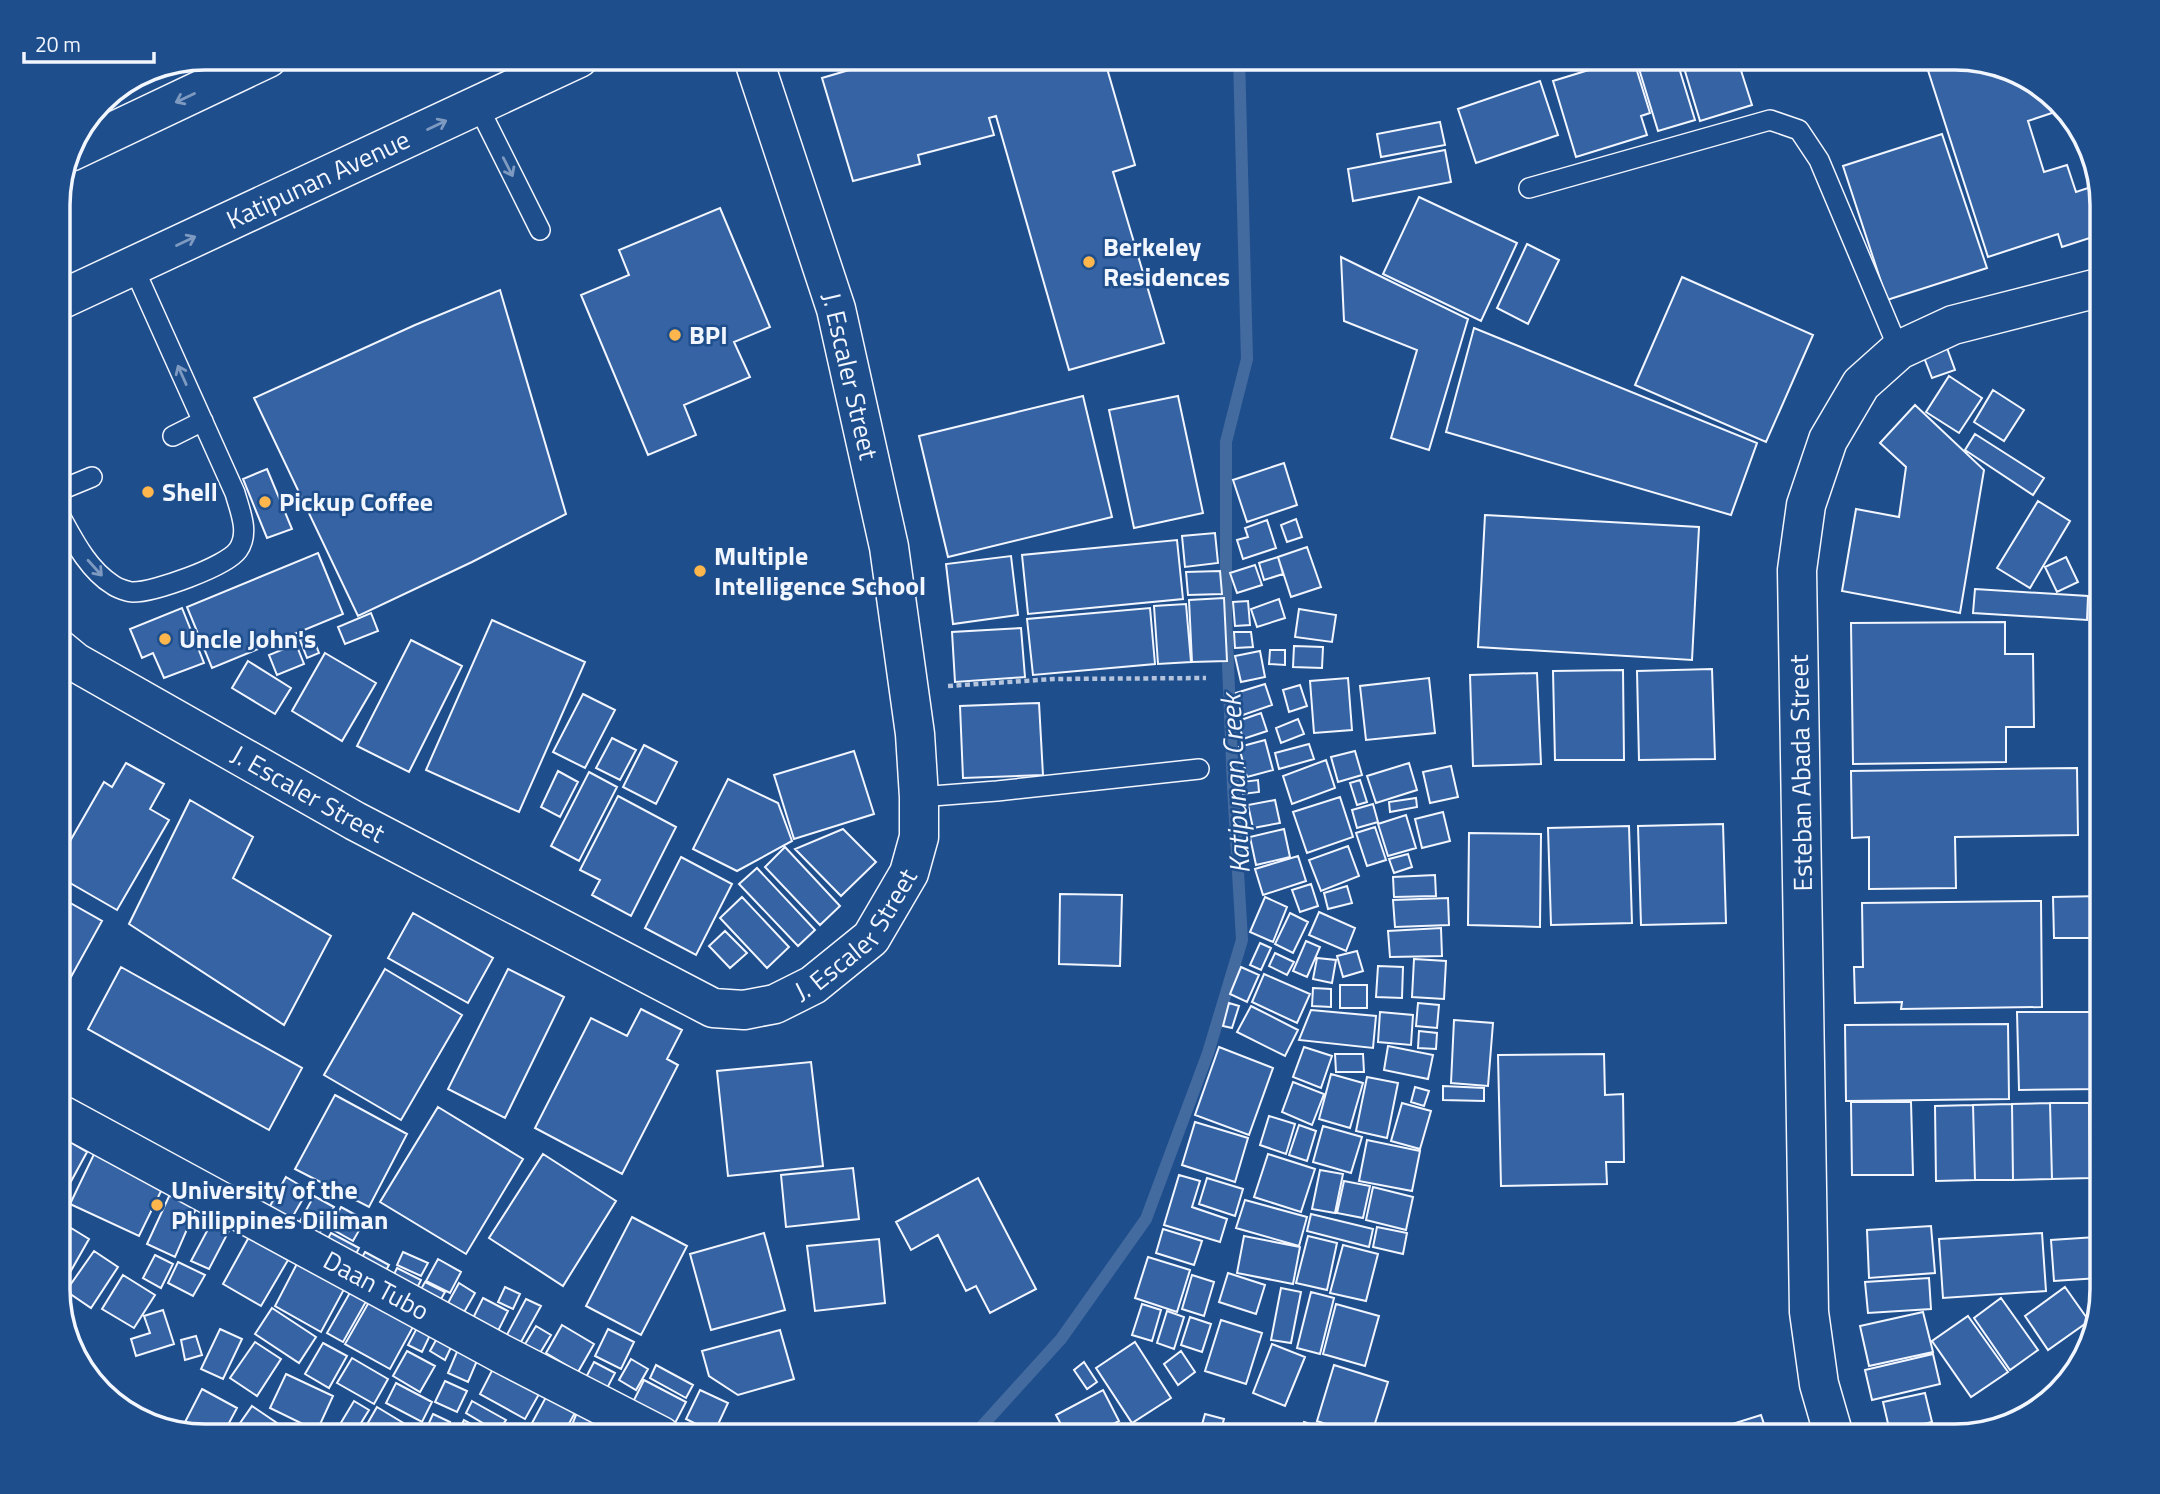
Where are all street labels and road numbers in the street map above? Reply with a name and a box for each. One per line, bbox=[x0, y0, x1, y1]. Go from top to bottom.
street label: Katipunan Avenue bbox=[220, 120, 416, 239]
street label: J. Escaler Street bbox=[812, 288, 889, 463]
street label: Esteban Abada Street bbox=[1779, 654, 1822, 892]
street label: J. Escaler Street bbox=[224, 735, 392, 852]
street label: J. Escaler Street bbox=[788, 861, 927, 1010]
street label: Daan Tubo bbox=[316, 1241, 436, 1330]

